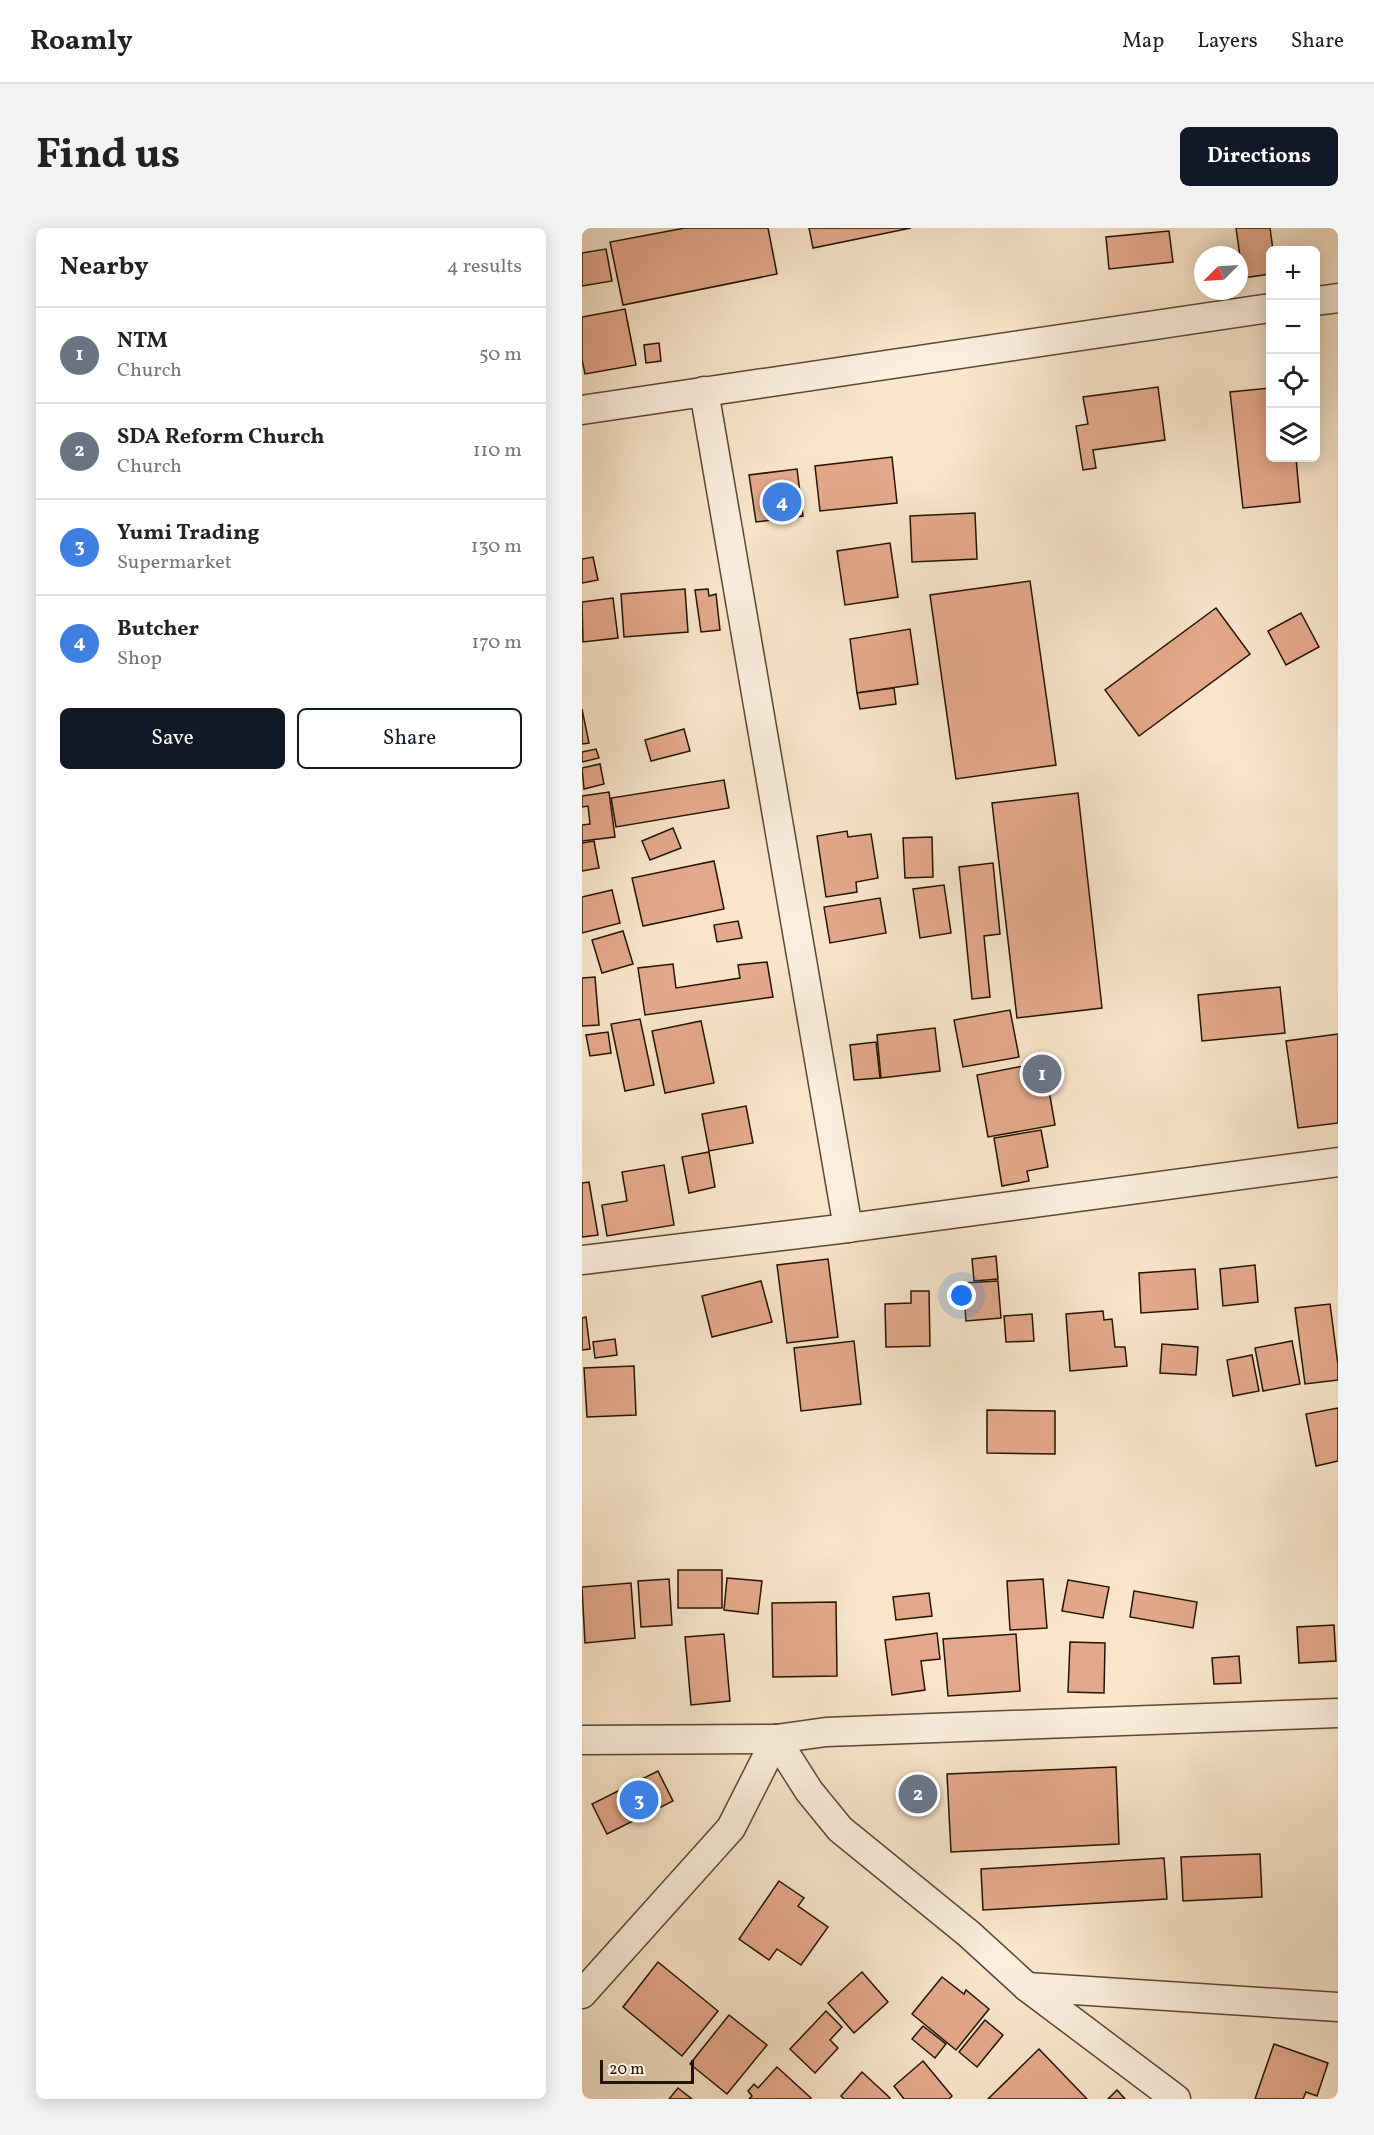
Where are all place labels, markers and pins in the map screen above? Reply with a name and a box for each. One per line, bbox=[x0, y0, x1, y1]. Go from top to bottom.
pin: 4 bbox=[762, 480, 802, 524]
pin: 1 bbox=[1022, 1052, 1062, 1096]
pin: 2 bbox=[898, 1772, 938, 1816]
pin: 3 bbox=[620, 1778, 658, 1822]

